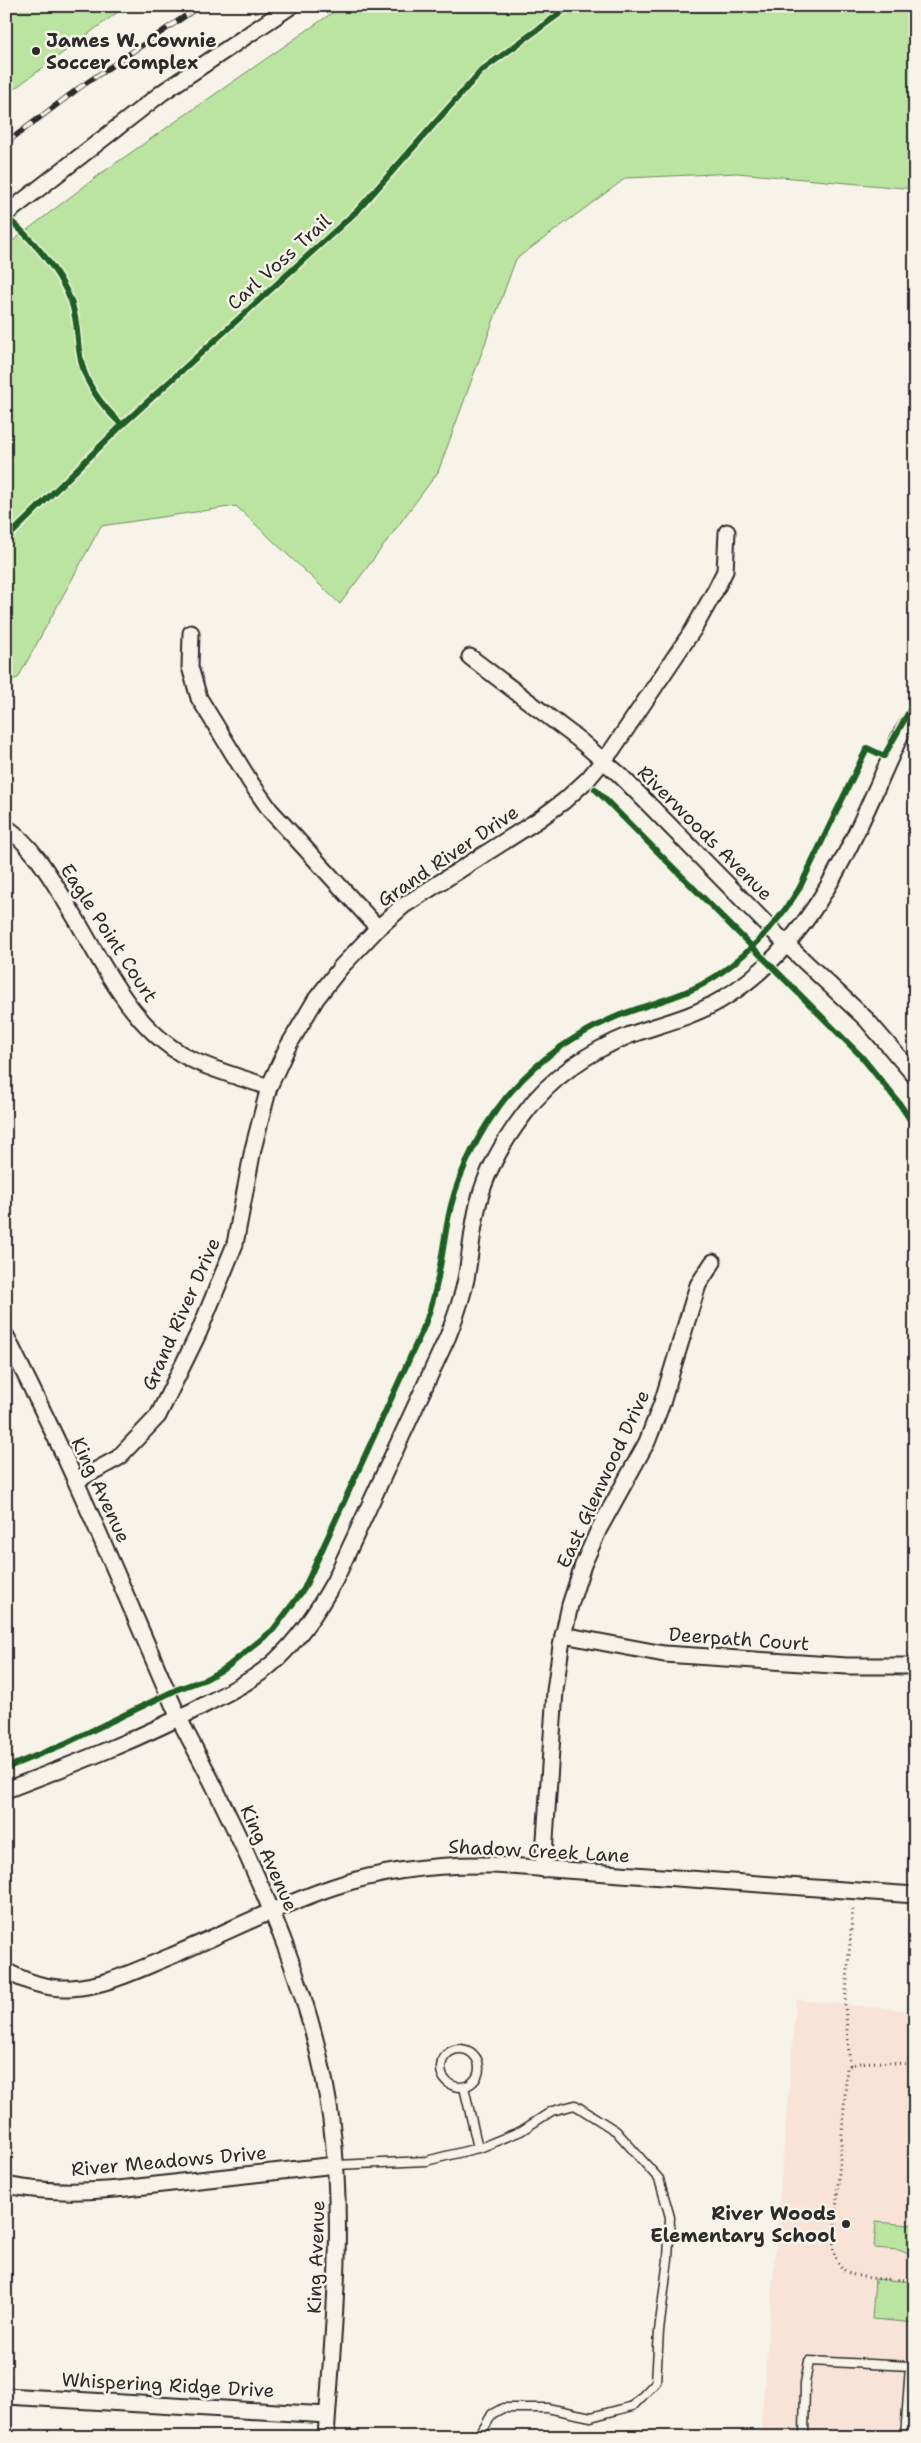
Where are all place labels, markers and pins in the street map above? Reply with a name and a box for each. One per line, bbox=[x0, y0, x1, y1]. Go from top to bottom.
place label: James W. Cownie Soccer Complex bbox=[46, 28, 217, 75]
marker: James W. Cownie Soccer Complex bbox=[30, 45, 42, 57]
place label: River Woods Elementary School bbox=[650, 2201, 836, 2248]
marker: River Woods Elementary School bbox=[840, 2218, 852, 2230]

